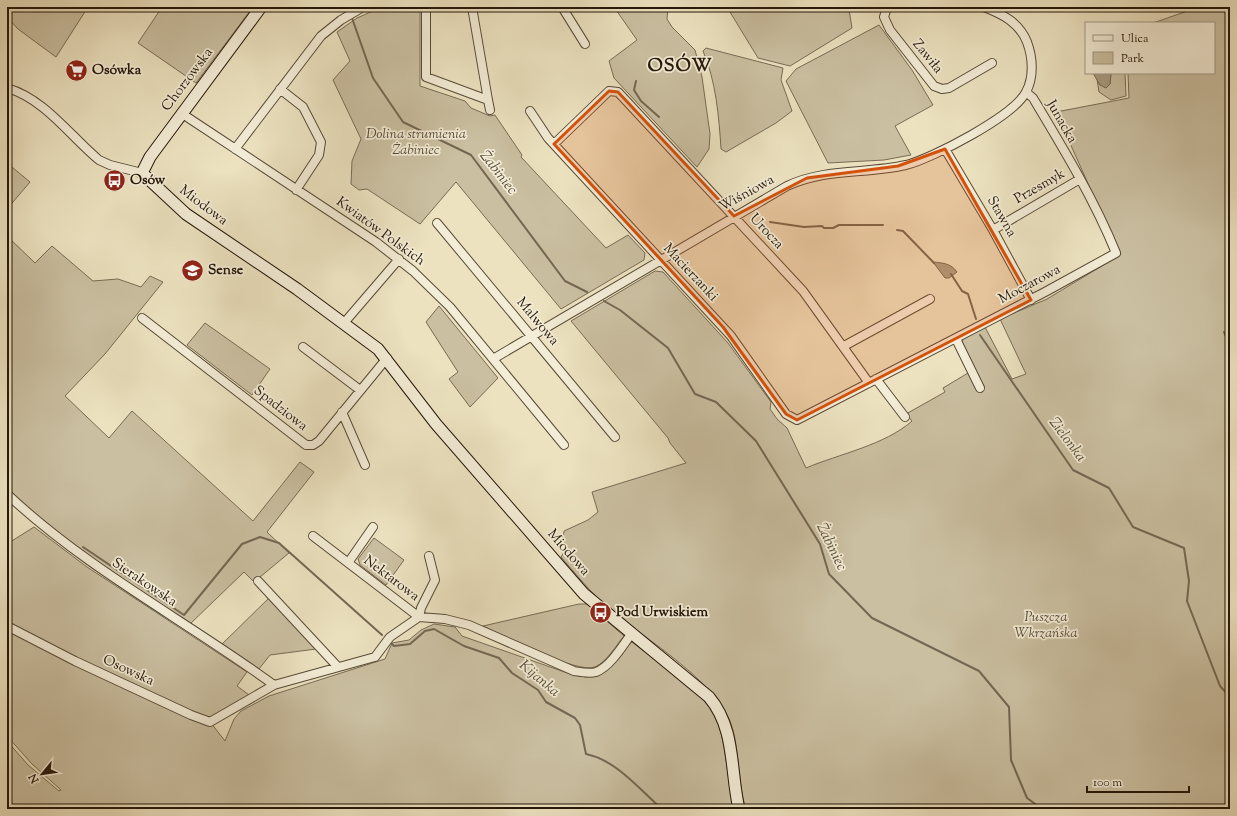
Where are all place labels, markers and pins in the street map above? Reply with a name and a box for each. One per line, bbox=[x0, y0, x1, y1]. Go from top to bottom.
supermarket icon: Osówka bbox=[64, 58, 90, 84]
place label: Osówka bbox=[92, 61, 142, 81]
bus stop icon: Osów bbox=[101, 168, 127, 194]
place label: Osów bbox=[130, 171, 166, 191]
school or university icon: Sense bbox=[180, 258, 206, 284]
place label: Sense bbox=[208, 261, 244, 281]
bus stop icon: Pod Urwiskiem bbox=[587, 600, 613, 626]
place label: Pod Urwiskiem bbox=[616, 603, 709, 623]

